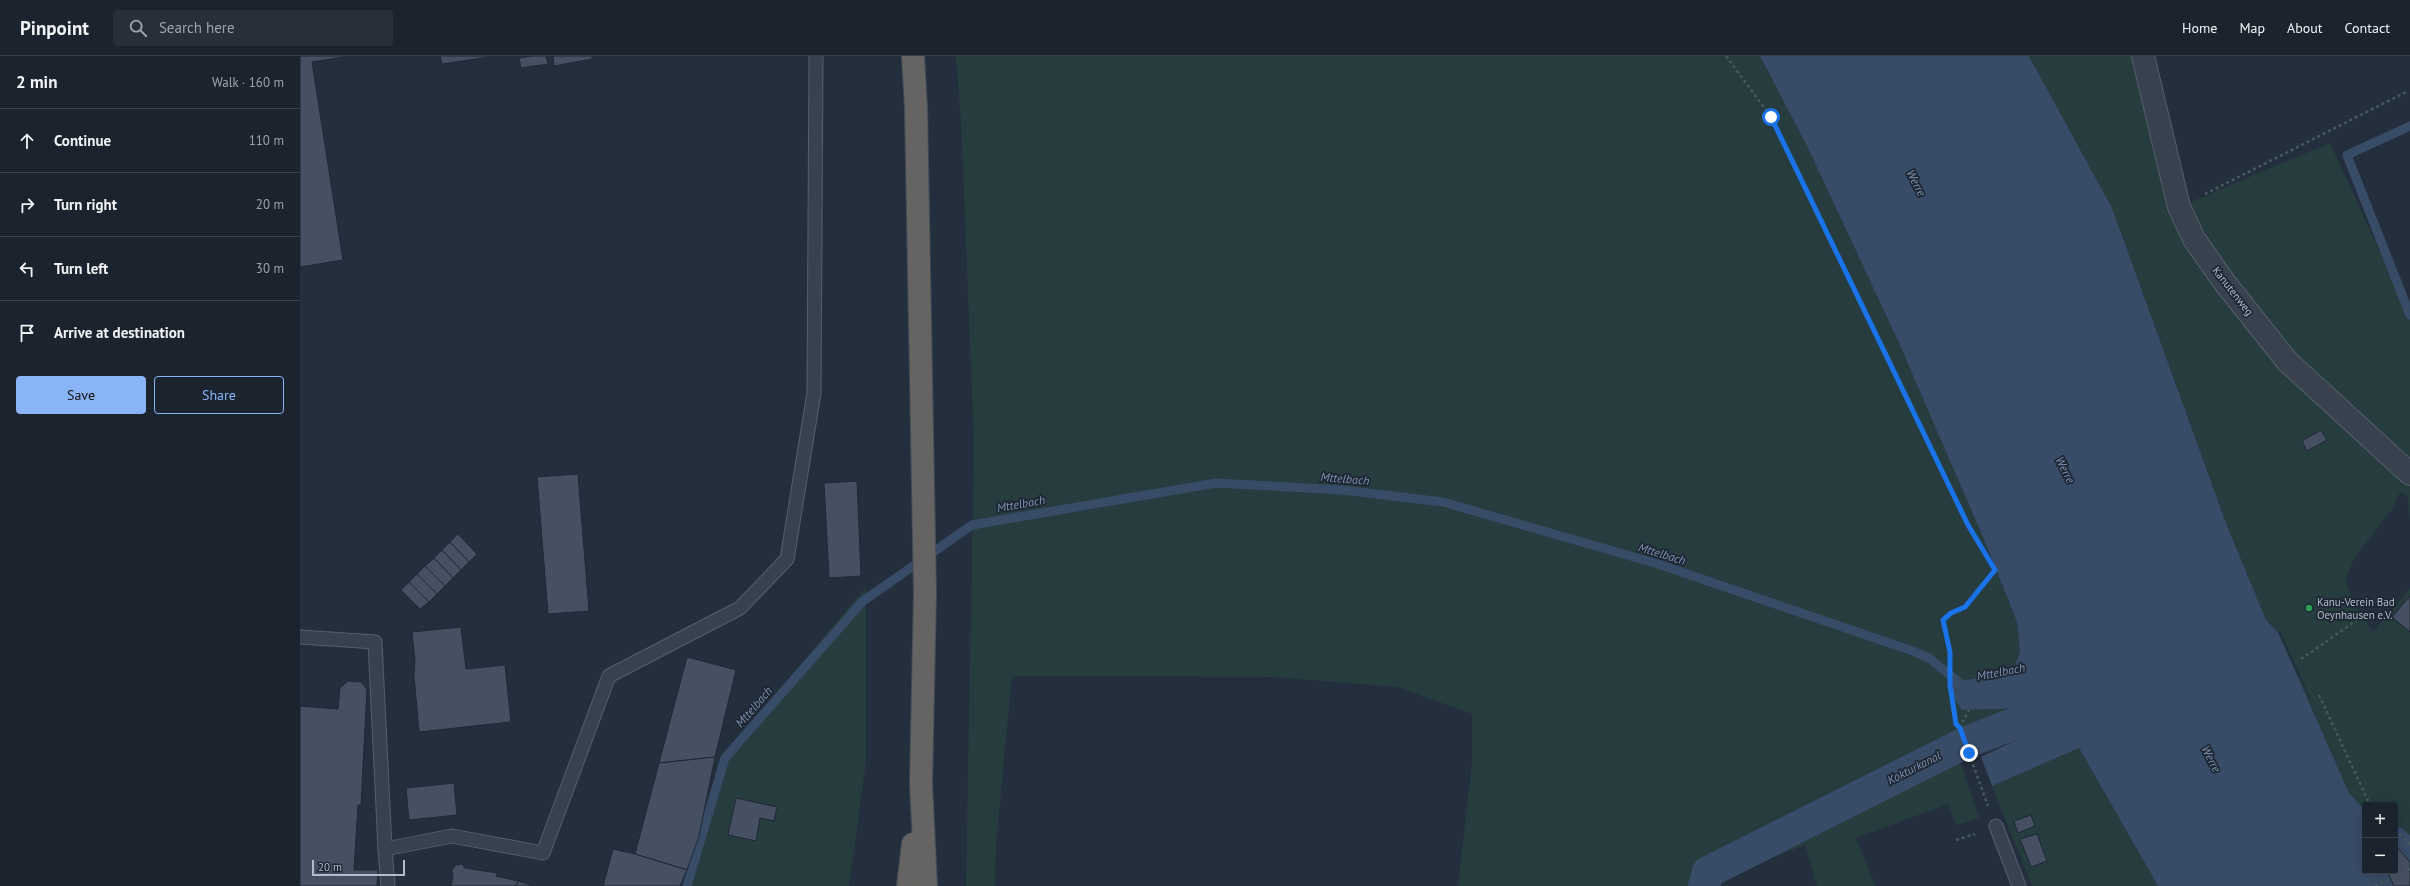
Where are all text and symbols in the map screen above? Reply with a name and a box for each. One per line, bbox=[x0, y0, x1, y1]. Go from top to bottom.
search box bbox=[113, 10, 393, 46]
text: Pinpoint bbox=[20, 16, 89, 40]
icon: search bbox=[127, 17, 149, 39]
text: Search here bbox=[159, 18, 235, 37]
text: Home bbox=[2182, 19, 2217, 37]
text: Map bbox=[2239, 19, 2265, 37]
text: About bbox=[2287, 19, 2323, 37]
text: Contact bbox=[2345, 19, 2390, 37]
text: 2 min bbox=[16, 71, 57, 93]
text: Walk · 160 m bbox=[212, 74, 284, 91]
route start bbox=[1762, 108, 1780, 126]
icon: ahead bbox=[16, 130, 38, 152]
text: Continue bbox=[54, 131, 111, 150]
text: 110 m bbox=[249, 132, 284, 149]
water label: Werre bbox=[1903, 167, 1930, 199]
icon: right bbox=[16, 194, 38, 216]
text: Turn right bbox=[54, 195, 117, 214]
text: 20 m bbox=[256, 196, 284, 213]
icon: left bbox=[16, 258, 38, 280]
text: Turn left bbox=[54, 259, 108, 278]
text: 30 m bbox=[256, 260, 284, 277]
street label: Kanutenweg bbox=[2210, 264, 2257, 318]
icon: arrive bbox=[16, 322, 38, 344]
text: Arrive at destination bbox=[54, 323, 185, 342]
button: Save bbox=[16, 376, 146, 414]
button: Share bbox=[154, 376, 284, 414]
water label: Werre bbox=[2052, 454, 2079, 486]
water label: Mttelbach bbox=[1320, 469, 1370, 488]
water label: Mttelbach bbox=[996, 492, 1046, 515]
water label: Mttelbach bbox=[1637, 539, 1688, 568]
place label: Kanu-Verein Bad Oeynhausen e.V. bbox=[2317, 595, 2395, 622]
marker: Kanu-Verein Bad Oeynhausen e.V. bbox=[2304, 603, 2314, 613]
water label: Mttelbach bbox=[1976, 659, 2026, 684]
water label: Mttelbach bbox=[732, 683, 775, 730]
water label: Werre bbox=[2198, 743, 2225, 775]
route end bbox=[1960, 744, 1978, 762]
water label: Kokturkanal bbox=[1885, 747, 1944, 787]
map controls bbox=[2362, 802, 2398, 874]
button: + bbox=[2362, 802, 2398, 838]
button: − bbox=[2362, 838, 2398, 874]
scale bar bbox=[312, 858, 405, 877]
text: 20 m bbox=[318, 860, 342, 874]

